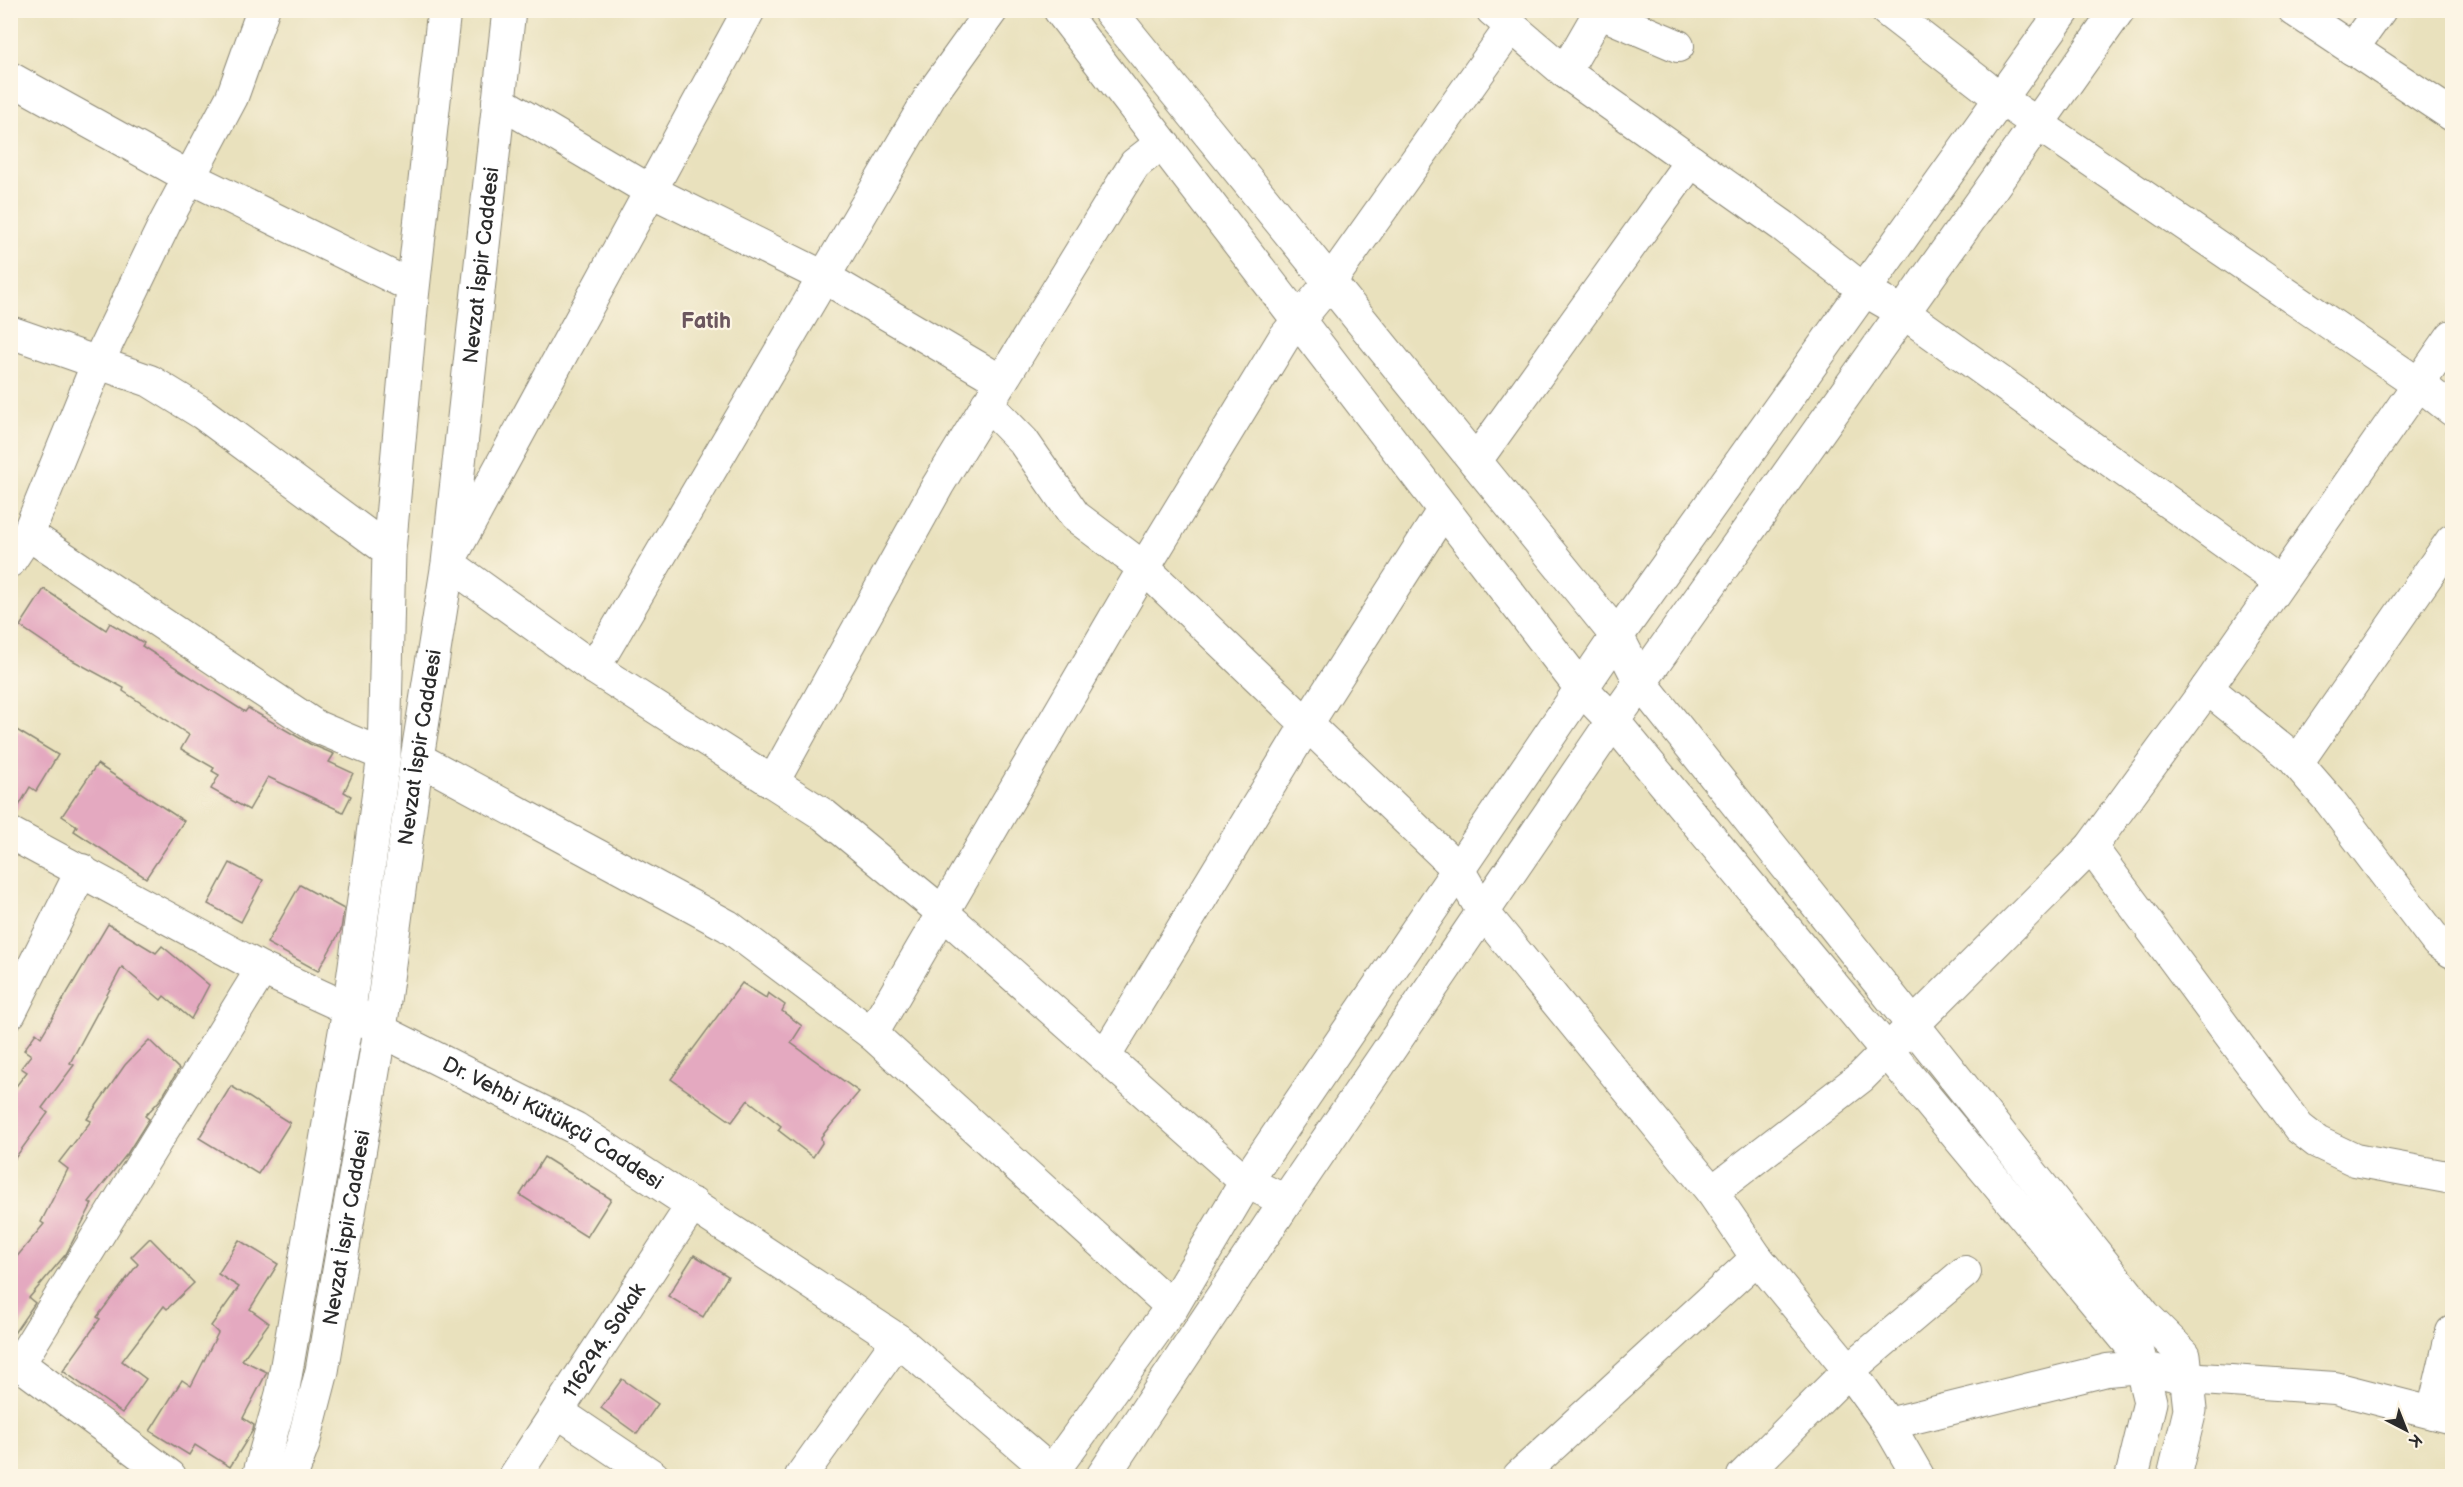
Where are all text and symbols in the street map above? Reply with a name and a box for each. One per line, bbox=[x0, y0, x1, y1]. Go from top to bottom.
street label: Nevzat İspir Caddesi bbox=[458, 166, 505, 365]
district label: Fatih bbox=[681, 308, 731, 335]
street label: Nevzat İspir Caddesi bbox=[393, 648, 447, 847]
street label: Dr. Vehbi Kütükçü Caddesi bbox=[438, 1052, 668, 1195]
street label: Nevzat İspir Caddesi bbox=[318, 1128, 376, 1327]
street label: 116294. Sokak bbox=[557, 1278, 651, 1403]
north arrow bbox=[2376, 1400, 2436, 1460]
text: K bbox=[2405, 1429, 2425, 1451]

